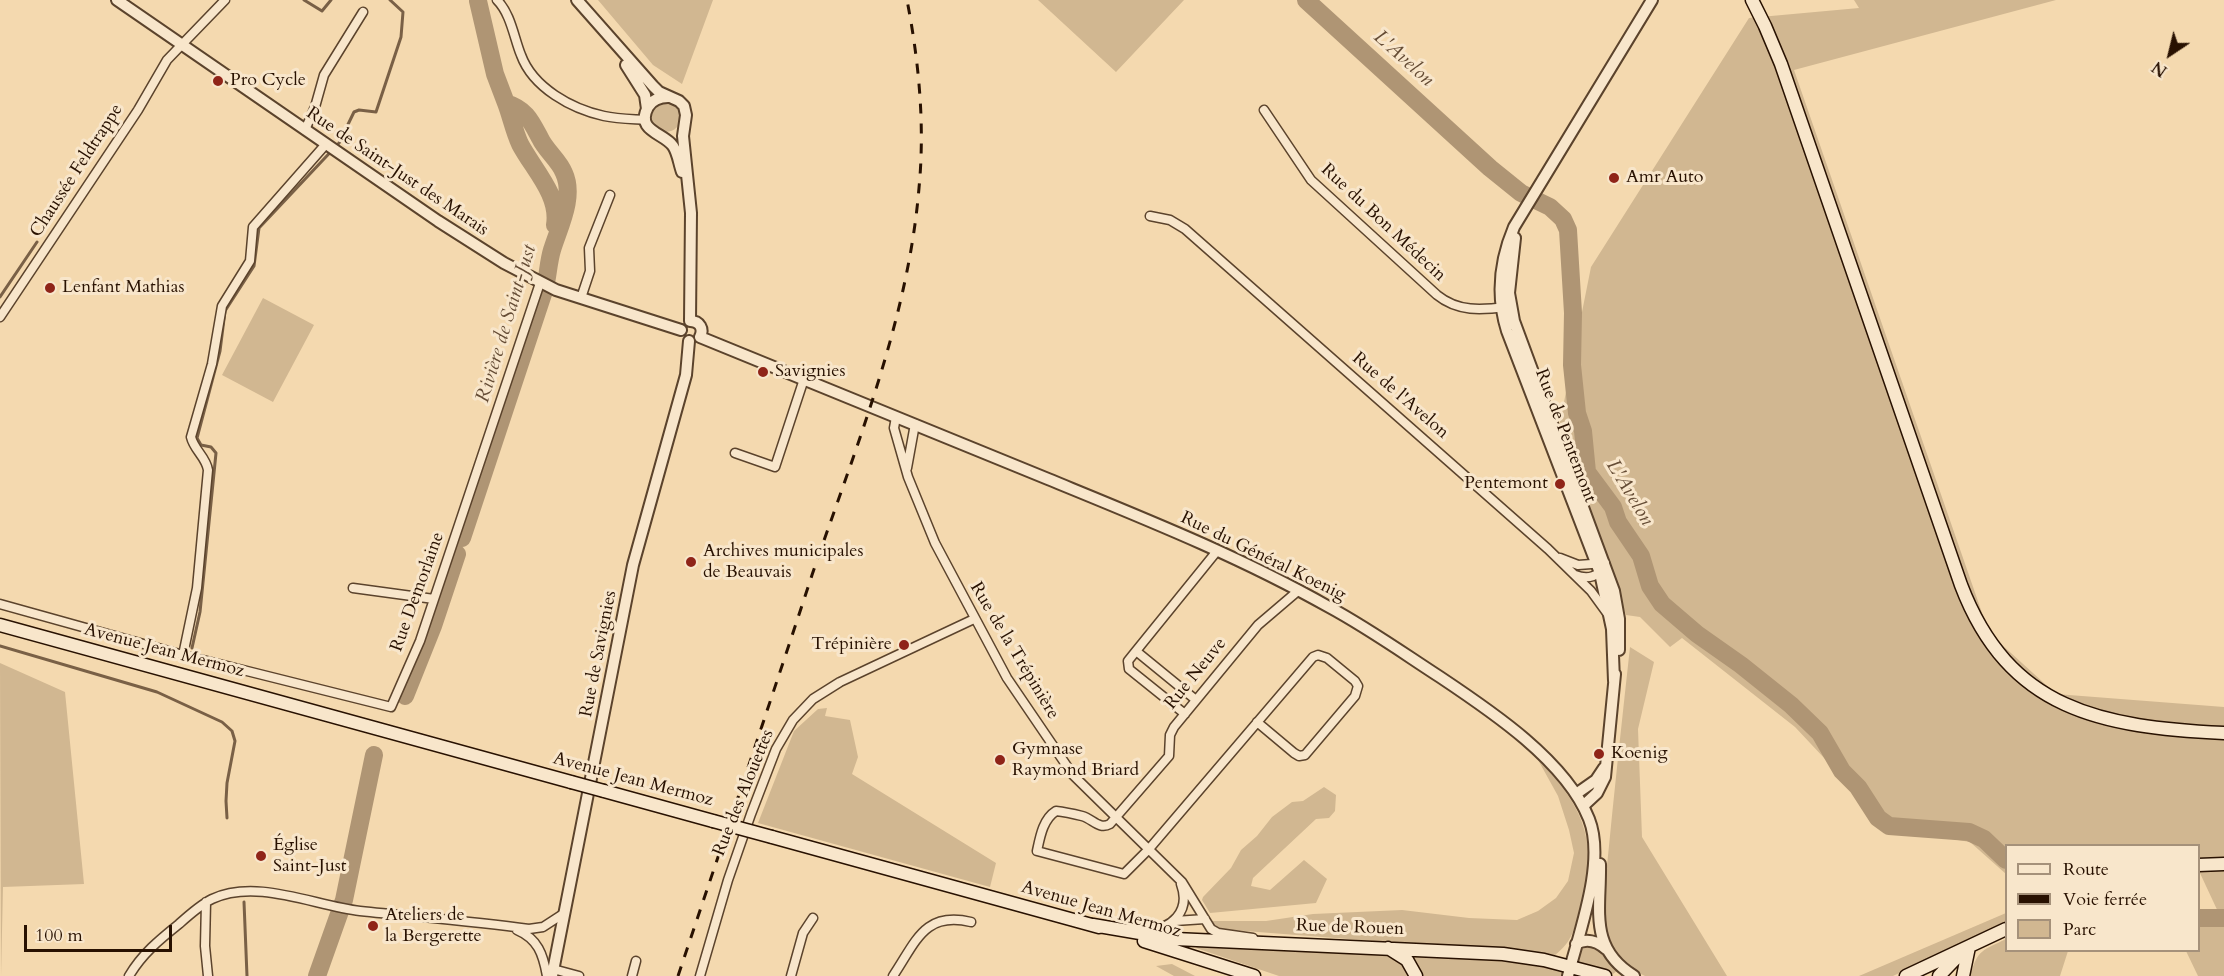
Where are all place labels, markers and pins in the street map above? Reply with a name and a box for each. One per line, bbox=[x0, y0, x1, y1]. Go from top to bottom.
place label: Pro Cycle bbox=[230, 70, 306, 92]
marker: Pro Cycle bbox=[211, 74, 225, 88]
place label: Amr Auto bbox=[1626, 167, 1704, 189]
marker: Amr Auto bbox=[1607, 171, 1621, 185]
place label: Lenfant Mathias bbox=[62, 277, 184, 299]
marker: Lenfant Mathias bbox=[43, 281, 57, 295]
place label: Savignies bbox=[775, 361, 846, 383]
marker: Savignies bbox=[756, 365, 770, 379]
place label: Pentemont bbox=[1464, 473, 1548, 495]
marker: Pentemont bbox=[1553, 477, 1567, 491]
place label: Archives municipales de Beauvais bbox=[703, 541, 863, 584]
marker: Archives municipales de Beauvais bbox=[684, 555, 698, 569]
place label: Trépinière bbox=[811, 634, 892, 656]
marker: Trépinière bbox=[897, 638, 911, 652]
place label: Gymnase Raymond Briard bbox=[1012, 739, 1139, 782]
place label: Koenig bbox=[1611, 743, 1668, 765]
marker: Koenig bbox=[1592, 747, 1606, 761]
marker: Gymnase Raymond Briard bbox=[993, 753, 1007, 767]
place label: Église Saint-Just bbox=[273, 835, 346, 878]
marker: Église Saint-Just bbox=[254, 849, 268, 863]
place label: Ateliers de la Bergerette bbox=[385, 905, 482, 948]
marker: Ateliers de la Bergerette bbox=[366, 919, 380, 933]

